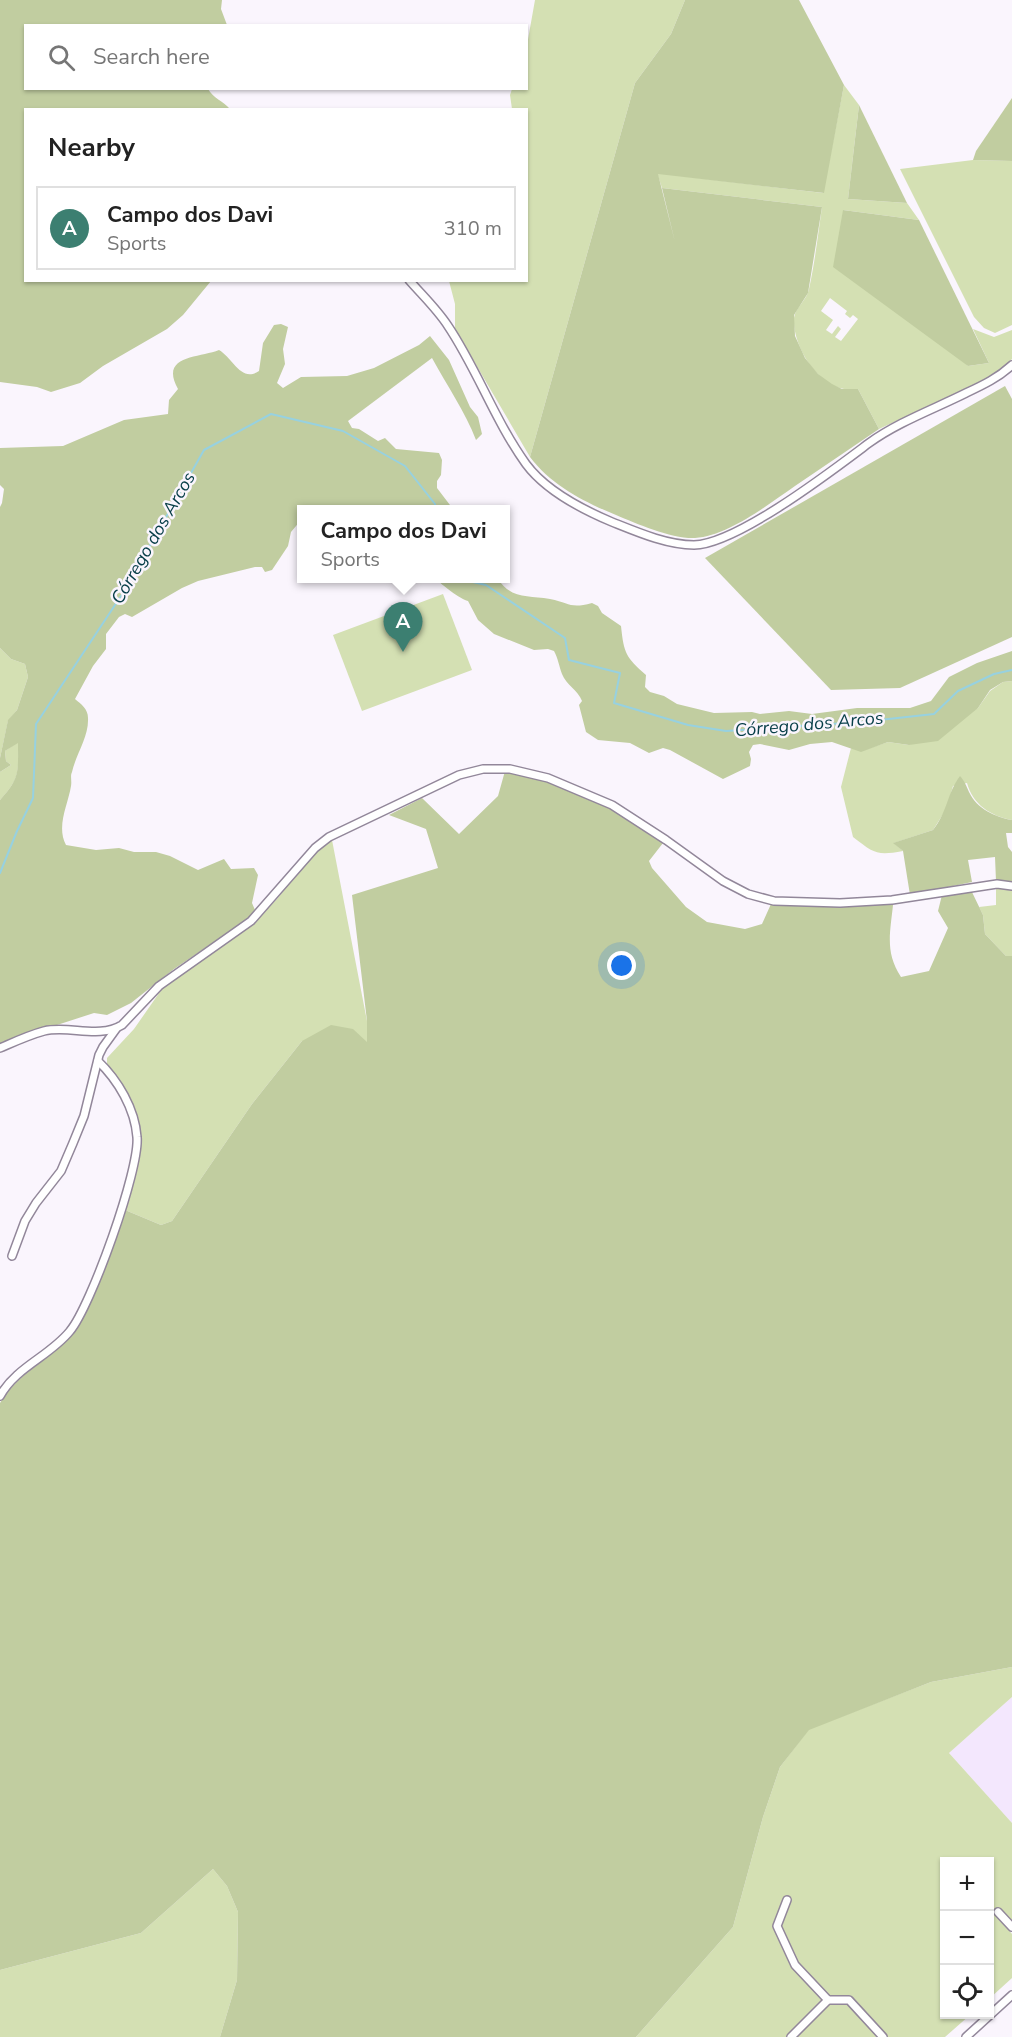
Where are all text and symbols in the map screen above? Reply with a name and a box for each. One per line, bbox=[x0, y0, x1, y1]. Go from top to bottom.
search box bbox=[24, 24, 528, 90]
icon: search bbox=[45, 41, 78, 74]
text: Search here bbox=[93, 42, 210, 72]
text: Nearby bbox=[48, 130, 135, 165]
text: Campo dos Davi bbox=[107, 200, 273, 230]
text: A bbox=[62, 215, 77, 242]
text: 310 m bbox=[444, 215, 502, 242]
text: Sports bbox=[107, 230, 166, 257]
water label: Córrego dos Arcos bbox=[105, 467, 201, 609]
popup bbox=[297, 505, 510, 583]
text: Campo dos Davi bbox=[320, 516, 487, 546]
text: Sports bbox=[320, 546, 380, 573]
pin: A bbox=[384, 602, 422, 652]
water label: Córrego dos Arcos bbox=[734, 706, 884, 742]
your location bbox=[607, 951, 636, 980]
map controls bbox=[940, 1857, 994, 2019]
button: + bbox=[940, 1857, 994, 1911]
button: − bbox=[940, 1911, 994, 1965]
button: locate bbox=[940, 1965, 994, 2019]

